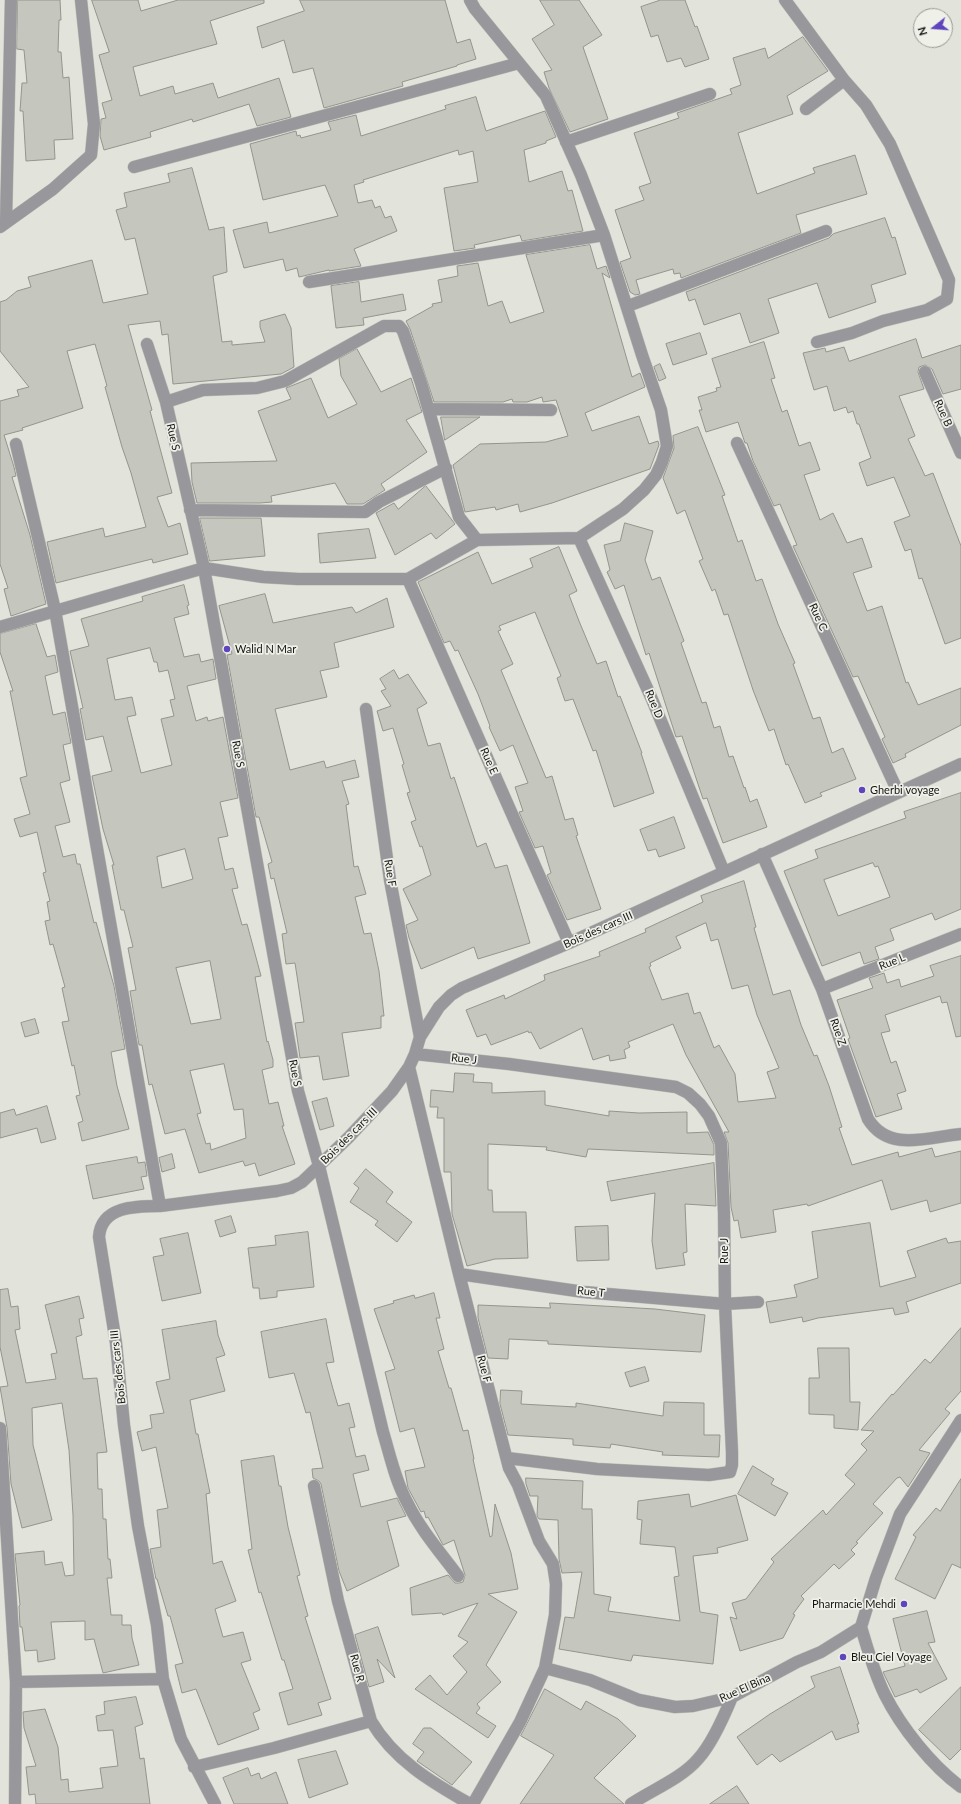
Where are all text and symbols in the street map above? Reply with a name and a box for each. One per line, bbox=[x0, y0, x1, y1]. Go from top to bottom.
north arrow bbox=[913, 8, 953, 48]
text: N bbox=[915, 25, 929, 37]
street label: Rue B bbox=[931, 397, 955, 429]
street label: Rue S bbox=[163, 422, 183, 452]
street label: Rue C bbox=[806, 601, 830, 633]
place label: Walid N Mar bbox=[235, 642, 296, 656]
marker: Walid N Mar bbox=[222, 644, 232, 654]
street label: Rue D bbox=[642, 688, 666, 720]
street label: Rue S bbox=[229, 739, 247, 769]
street label: Rue E bbox=[477, 746, 501, 776]
place label: Gherbi voyage bbox=[870, 783, 940, 797]
marker: Gherbi voyage bbox=[857, 785, 867, 795]
street label: Rue F bbox=[381, 858, 399, 888]
street label: Bois des cars III bbox=[561, 909, 635, 951]
street label: Rue L bbox=[877, 951, 907, 973]
street label: Rue Z bbox=[827, 1017, 849, 1047]
street label: Rue J bbox=[450, 1051, 478, 1067]
street label: Rue S bbox=[286, 1058, 304, 1088]
street label: Bois des cars III bbox=[318, 1105, 380, 1167]
street label: Rue J bbox=[717, 1238, 731, 1264]
street label: Rue T bbox=[576, 1284, 606, 1300]
street label: Bois des cars III bbox=[108, 1329, 128, 1405]
street label: Rue F bbox=[474, 1354, 494, 1384]
place label: Pharmacie Mehdi bbox=[812, 1597, 896, 1611]
marker: Pharmacie Mehdi bbox=[899, 1599, 909, 1609]
place label: Bleu Ciel Voyage bbox=[851, 1650, 932, 1664]
marker: Bleu Ciel Voyage bbox=[838, 1652, 848, 1662]
street label: Rue R bbox=[347, 1653, 367, 1683]
street label: Rue El Bina bbox=[717, 1671, 773, 1705]

